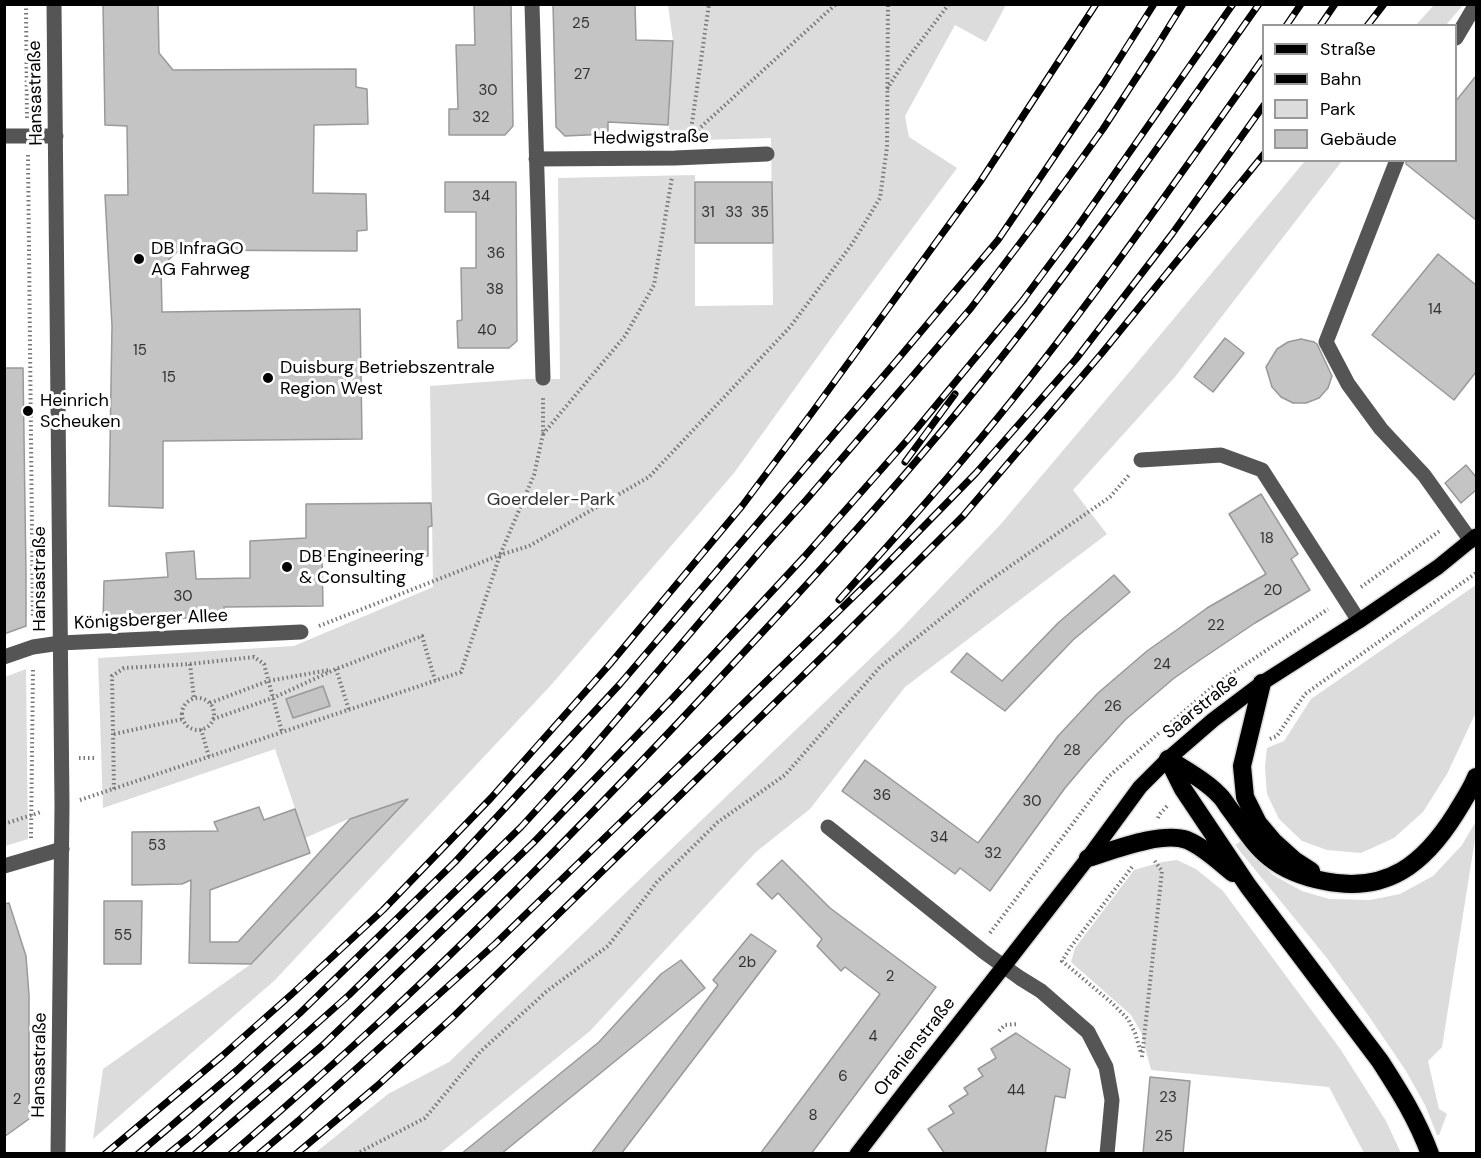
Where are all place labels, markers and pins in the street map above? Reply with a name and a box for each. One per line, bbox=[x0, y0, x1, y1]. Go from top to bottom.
place label: DB InfraGO AG Fahrweg bbox=[151, 238, 250, 280]
marker: DB InfraGO AG Fahrweg bbox=[132, 252, 146, 266]
place label: Duisburg Betriebszentrale Region West bbox=[280, 357, 495, 400]
marker: Duisburg Betriebszentrale Region West bbox=[261, 371, 275, 385]
place label: Heinrich Scheuken bbox=[40, 390, 121, 432]
marker: Heinrich Scheuken bbox=[21, 404, 35, 418]
place label: DB Engineering & Consulting bbox=[299, 546, 424, 588]
marker: DB Engineering & Consulting bbox=[280, 560, 294, 574]

